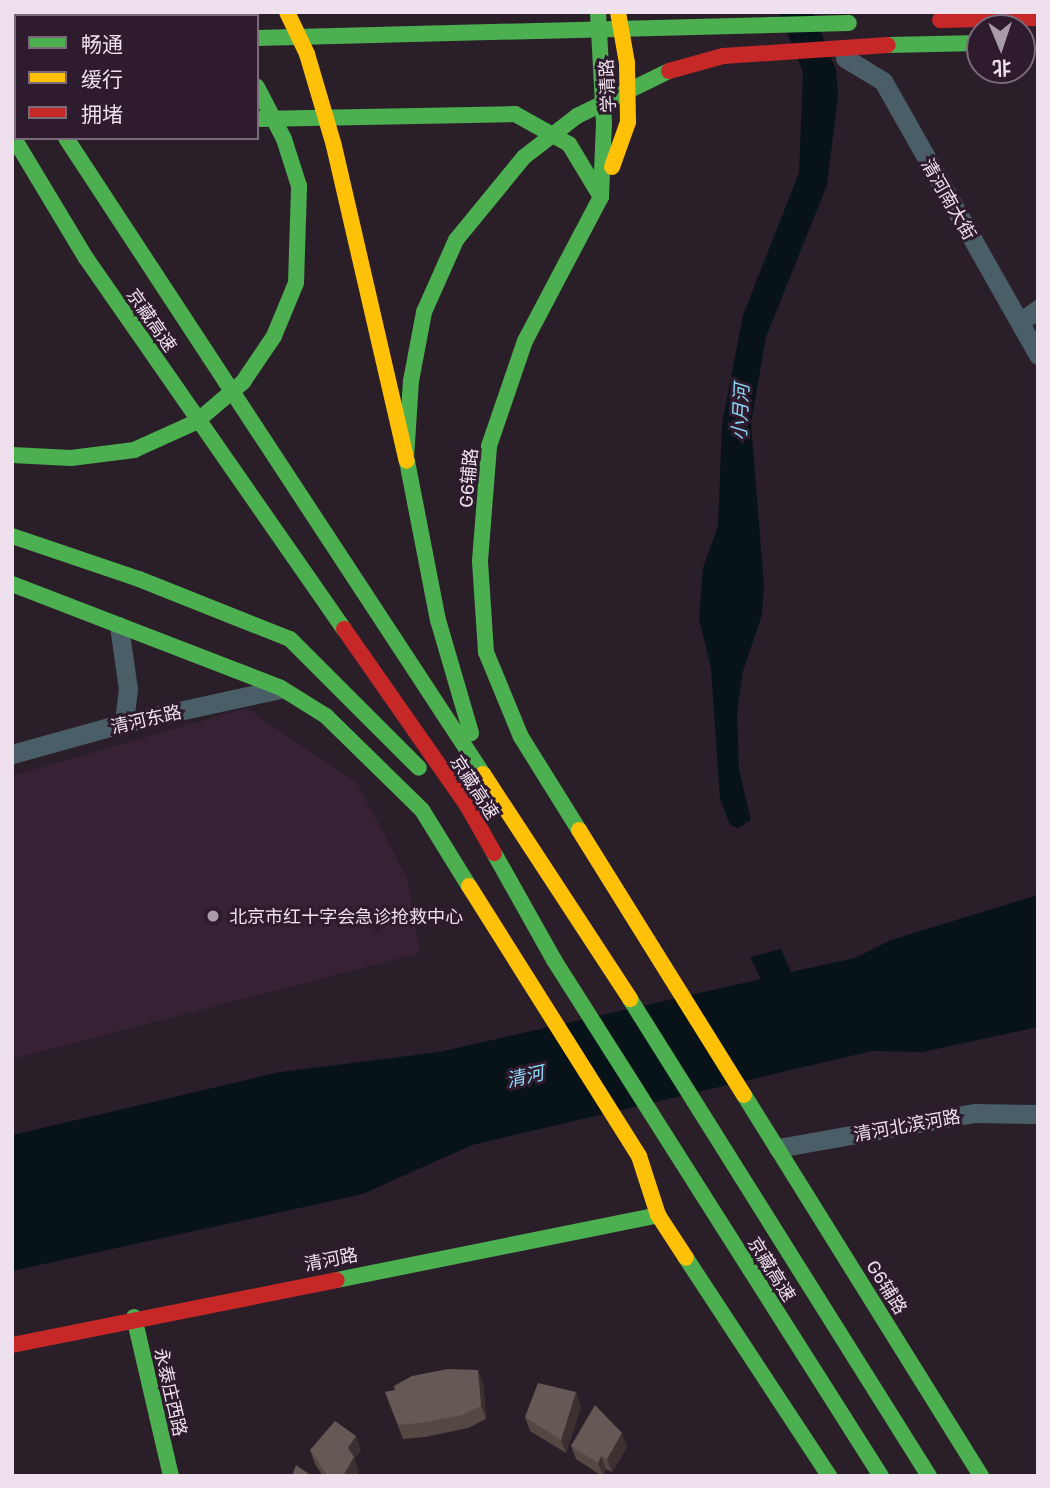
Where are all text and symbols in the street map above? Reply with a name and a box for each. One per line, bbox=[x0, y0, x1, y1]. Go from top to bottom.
legend bbox=[14, 14, 259, 140]
north arrow bbox=[966, 14, 1036, 84]
text: 畅通 bbox=[81, 31, 123, 57]
text: 北 bbox=[992, 57, 1012, 80]
street label: 学清路 bbox=[595, 58, 619, 114]
text: 缓行 bbox=[81, 66, 123, 92]
text: 拥堵 bbox=[81, 101, 123, 127]
street label: 清河南大街 bbox=[917, 155, 981, 243]
street label: 京藏高速 bbox=[123, 284, 181, 356]
water label: 小月河 bbox=[727, 383, 753, 441]
street label: G6辅路 bbox=[455, 447, 481, 509]
street label: 清河东路 bbox=[108, 700, 184, 738]
street label: 京藏高速 bbox=[446, 751, 504, 823]
place label: 北京市红十字会急诊抢救中心 bbox=[229, 905, 463, 927]
marker: 北京市红十字会急诊抢救中心 bbox=[203, 906, 223, 926]
water label: 清河 bbox=[504, 1061, 546, 1091]
street label: 清河北滨河路 bbox=[852, 1105, 962, 1145]
street label: 京藏高速 bbox=[744, 1233, 800, 1305]
street label: 清河路 bbox=[302, 1243, 360, 1275]
street label: G6辅路 bbox=[862, 1256, 912, 1318]
street label: 永泰庄西路 bbox=[150, 1346, 192, 1438]

